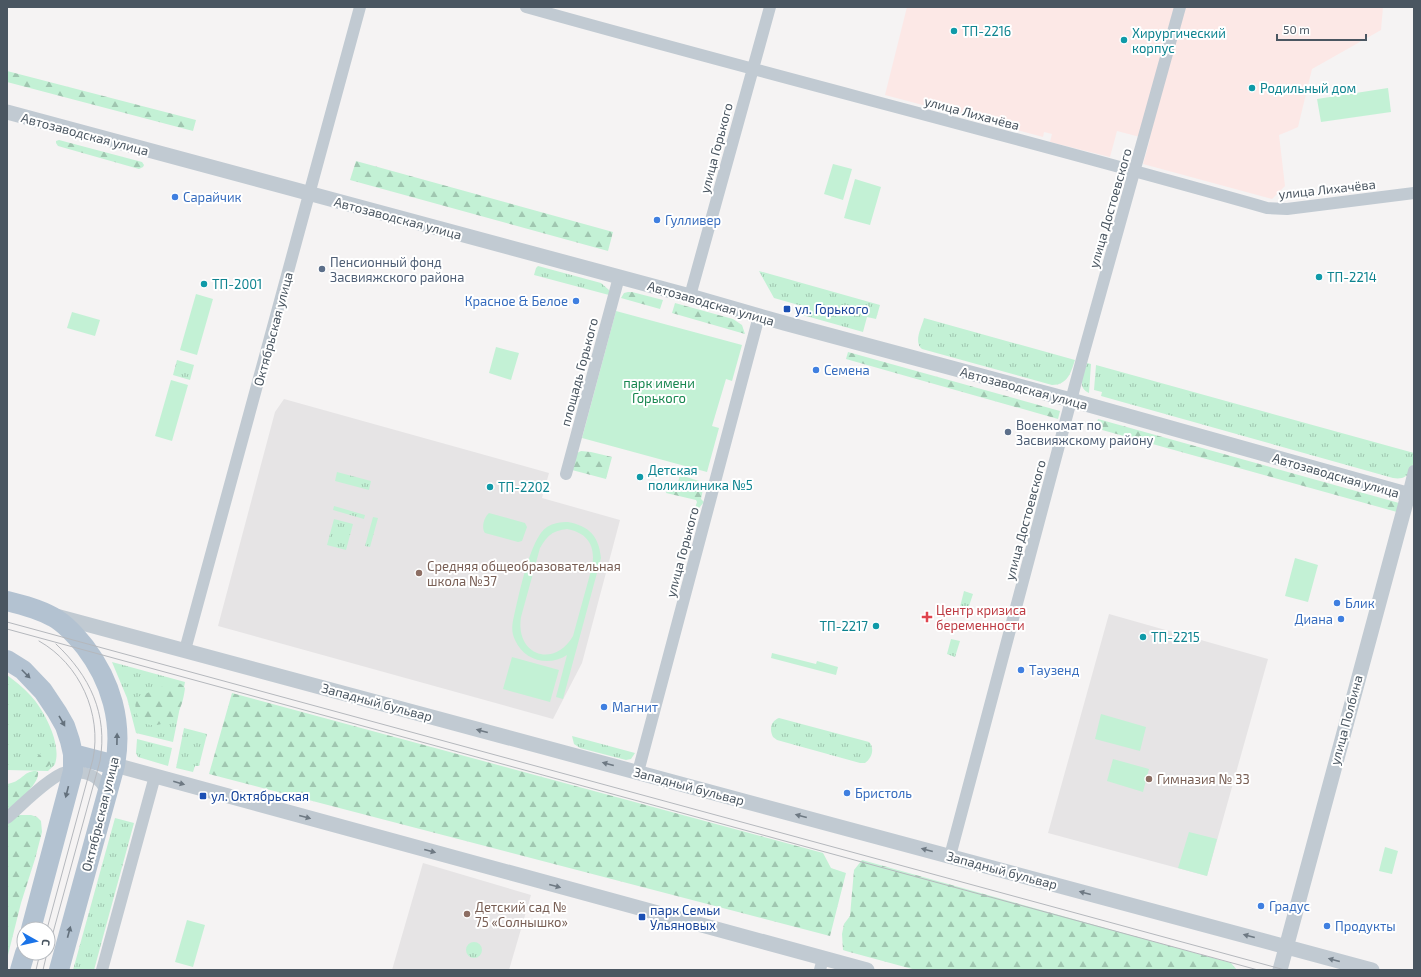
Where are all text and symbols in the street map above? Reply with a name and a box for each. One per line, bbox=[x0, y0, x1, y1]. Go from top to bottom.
scale bar bbox=[1277, 16, 1366, 42]
text: 50 m bbox=[1283, 22, 1310, 36]
place label: ТП-2216 bbox=[962, 23, 1011, 39]
place label: Хирургический корпус bbox=[1132, 25, 1226, 56]
marker: ТП-2216 bbox=[949, 26, 959, 36]
marker: Хирургический корпус bbox=[1119, 35, 1129, 45]
place label: Родильный дом bbox=[1260, 80, 1356, 96]
marker: Родильный дом bbox=[1247, 83, 1257, 93]
street label: улица Лихачёва bbox=[923, 93, 1021, 133]
street label: улица Горького bbox=[696, 101, 736, 195]
street label: Автозаводская улица bbox=[20, 109, 150, 159]
street label: улица Достоевского bbox=[1085, 146, 1135, 270]
street label: улица Лихачёва bbox=[1278, 176, 1376, 202]
place label: Сарайчик bbox=[183, 189, 242, 205]
marker: Сарайчик bbox=[170, 192, 180, 202]
street label: Автозаводская улица bbox=[333, 193, 463, 243]
place label: Гулливер bbox=[665, 212, 721, 228]
marker: Гулливер bbox=[652, 215, 662, 225]
place label: Пенсионный фонд Засвияжского района bbox=[330, 254, 464, 285]
marker: Пенсионный фонд Засвияжского района bbox=[317, 264, 327, 274]
place label: ТП-2214 bbox=[1327, 269, 1377, 285]
street label: Октябрьская улица bbox=[250, 270, 296, 388]
marker: ТП-2214 bbox=[1314, 272, 1324, 282]
place label: ТП-2001 bbox=[212, 276, 262, 292]
street label: Автозаводская улица bbox=[646, 277, 776, 329]
marker: ТП-2001 bbox=[199, 279, 209, 289]
place label: Красное & Белое bbox=[465, 293, 568, 309]
marker: Красное & Белое bbox=[571, 296, 581, 306]
place label: ул. Горького bbox=[795, 301, 869, 317]
marker: ул. Горького bbox=[782, 304, 792, 314]
street label: площадь Горького bbox=[557, 316, 601, 428]
place label: Семена bbox=[824, 362, 870, 378]
street label: Автозаводская улица bbox=[959, 363, 1089, 413]
marker: Семена bbox=[811, 365, 821, 375]
park label: парк имени Горького bbox=[623, 375, 695, 406]
place label: Военкомат по Засвияжскому району bbox=[1016, 417, 1153, 448]
marker: Военкомат по Засвияжскому району bbox=[1003, 427, 1013, 437]
street label: Автозаводская улица bbox=[1271, 449, 1401, 501]
street label: улица Достоевского bbox=[1001, 458, 1049, 582]
place label: Детская поликлиника №5 bbox=[648, 462, 753, 493]
marker: Детская поликлиника №5 bbox=[635, 472, 645, 482]
place label: ТП-2202 bbox=[498, 479, 550, 495]
marker: ТП-2202 bbox=[485, 482, 495, 492]
street label: улица Горького bbox=[662, 505, 702, 599]
place label: Средняя общеобразовательная школа №37 bbox=[427, 558, 621, 589]
marker: Средняя общеобразовательная школа №37 bbox=[414, 568, 424, 578]
place label: Блик bbox=[1345, 595, 1375, 611]
marker: Блик bbox=[1332, 598, 1342, 608]
place label: Центр кризиса беременности bbox=[936, 602, 1026, 633]
marker: Центр кризиса беременности bbox=[921, 611, 933, 623]
place label: Диана bbox=[1294, 611, 1333, 627]
marker: Диана bbox=[1336, 614, 1346, 624]
place label: ТП-2217 bbox=[819, 618, 868, 634]
marker: ТП-2217 bbox=[871, 621, 881, 631]
place label: ТП-2215 bbox=[1151, 629, 1200, 645]
marker: ТП-2215 bbox=[1138, 632, 1148, 642]
place label: Таузенд bbox=[1029, 662, 1080, 678]
marker: Таузенд bbox=[1016, 665, 1026, 675]
one-way arrow bbox=[21, 669, 31, 679]
street label: улица Полбина bbox=[1326, 673, 1366, 767]
street label: Западный бульвар bbox=[320, 680, 434, 724]
place label: Магнит bbox=[612, 699, 659, 715]
marker: Магнит bbox=[599, 702, 609, 712]
one-way arrow bbox=[58, 715, 65, 727]
one-way arrow bbox=[476, 727, 489, 733]
one-way arrow bbox=[114, 732, 120, 745]
street label: Октябрьская улица bbox=[78, 755, 122, 873]
one-way arrow bbox=[602, 761, 614, 767]
street label: Западный бульвар bbox=[632, 764, 746, 808]
place label: Гимназия № 33 bbox=[1157, 771, 1250, 787]
marker: Гимназия № 33 bbox=[1144, 774, 1154, 784]
one-way arrow bbox=[173, 780, 185, 786]
place label: Бристоль bbox=[855, 785, 912, 801]
one-way arrow bbox=[64, 786, 70, 798]
place label: ул. Октябрьская bbox=[211, 788, 309, 804]
marker: Бристоль bbox=[842, 788, 852, 798]
marker: ул. Октябрьская bbox=[198, 791, 208, 801]
one-way arrow bbox=[795, 813, 807, 819]
one-way arrow bbox=[298, 815, 311, 821]
one-way arrow bbox=[920, 847, 932, 853]
street label: Западный бульвар bbox=[945, 848, 1059, 892]
one-way arrow bbox=[424, 849, 436, 855]
one-way arrow bbox=[549, 883, 562, 889]
one-way arrow bbox=[1079, 889, 1091, 895]
place label: Градус bbox=[1269, 898, 1310, 914]
place label: Детский сад № 75 «Солнышко» bbox=[475, 899, 568, 930]
marker: Градус bbox=[1256, 901, 1266, 911]
place label: парк Семьи Ульяновых bbox=[650, 902, 721, 933]
marker: Детский сад № 75 «Солнышко» bbox=[462, 909, 472, 919]
marker: парк Семьи Ульяновых bbox=[637, 912, 647, 922]
place label: Продукты bbox=[1335, 918, 1396, 934]
north arrow bbox=[16, 921, 56, 961]
marker: Продукты bbox=[1322, 921, 1332, 931]
one-way arrow bbox=[67, 926, 73, 939]
one-way arrow bbox=[1242, 933, 1255, 939]
text: С bbox=[39, 938, 53, 947]
one-way arrow bbox=[1328, 957, 1340, 963]

